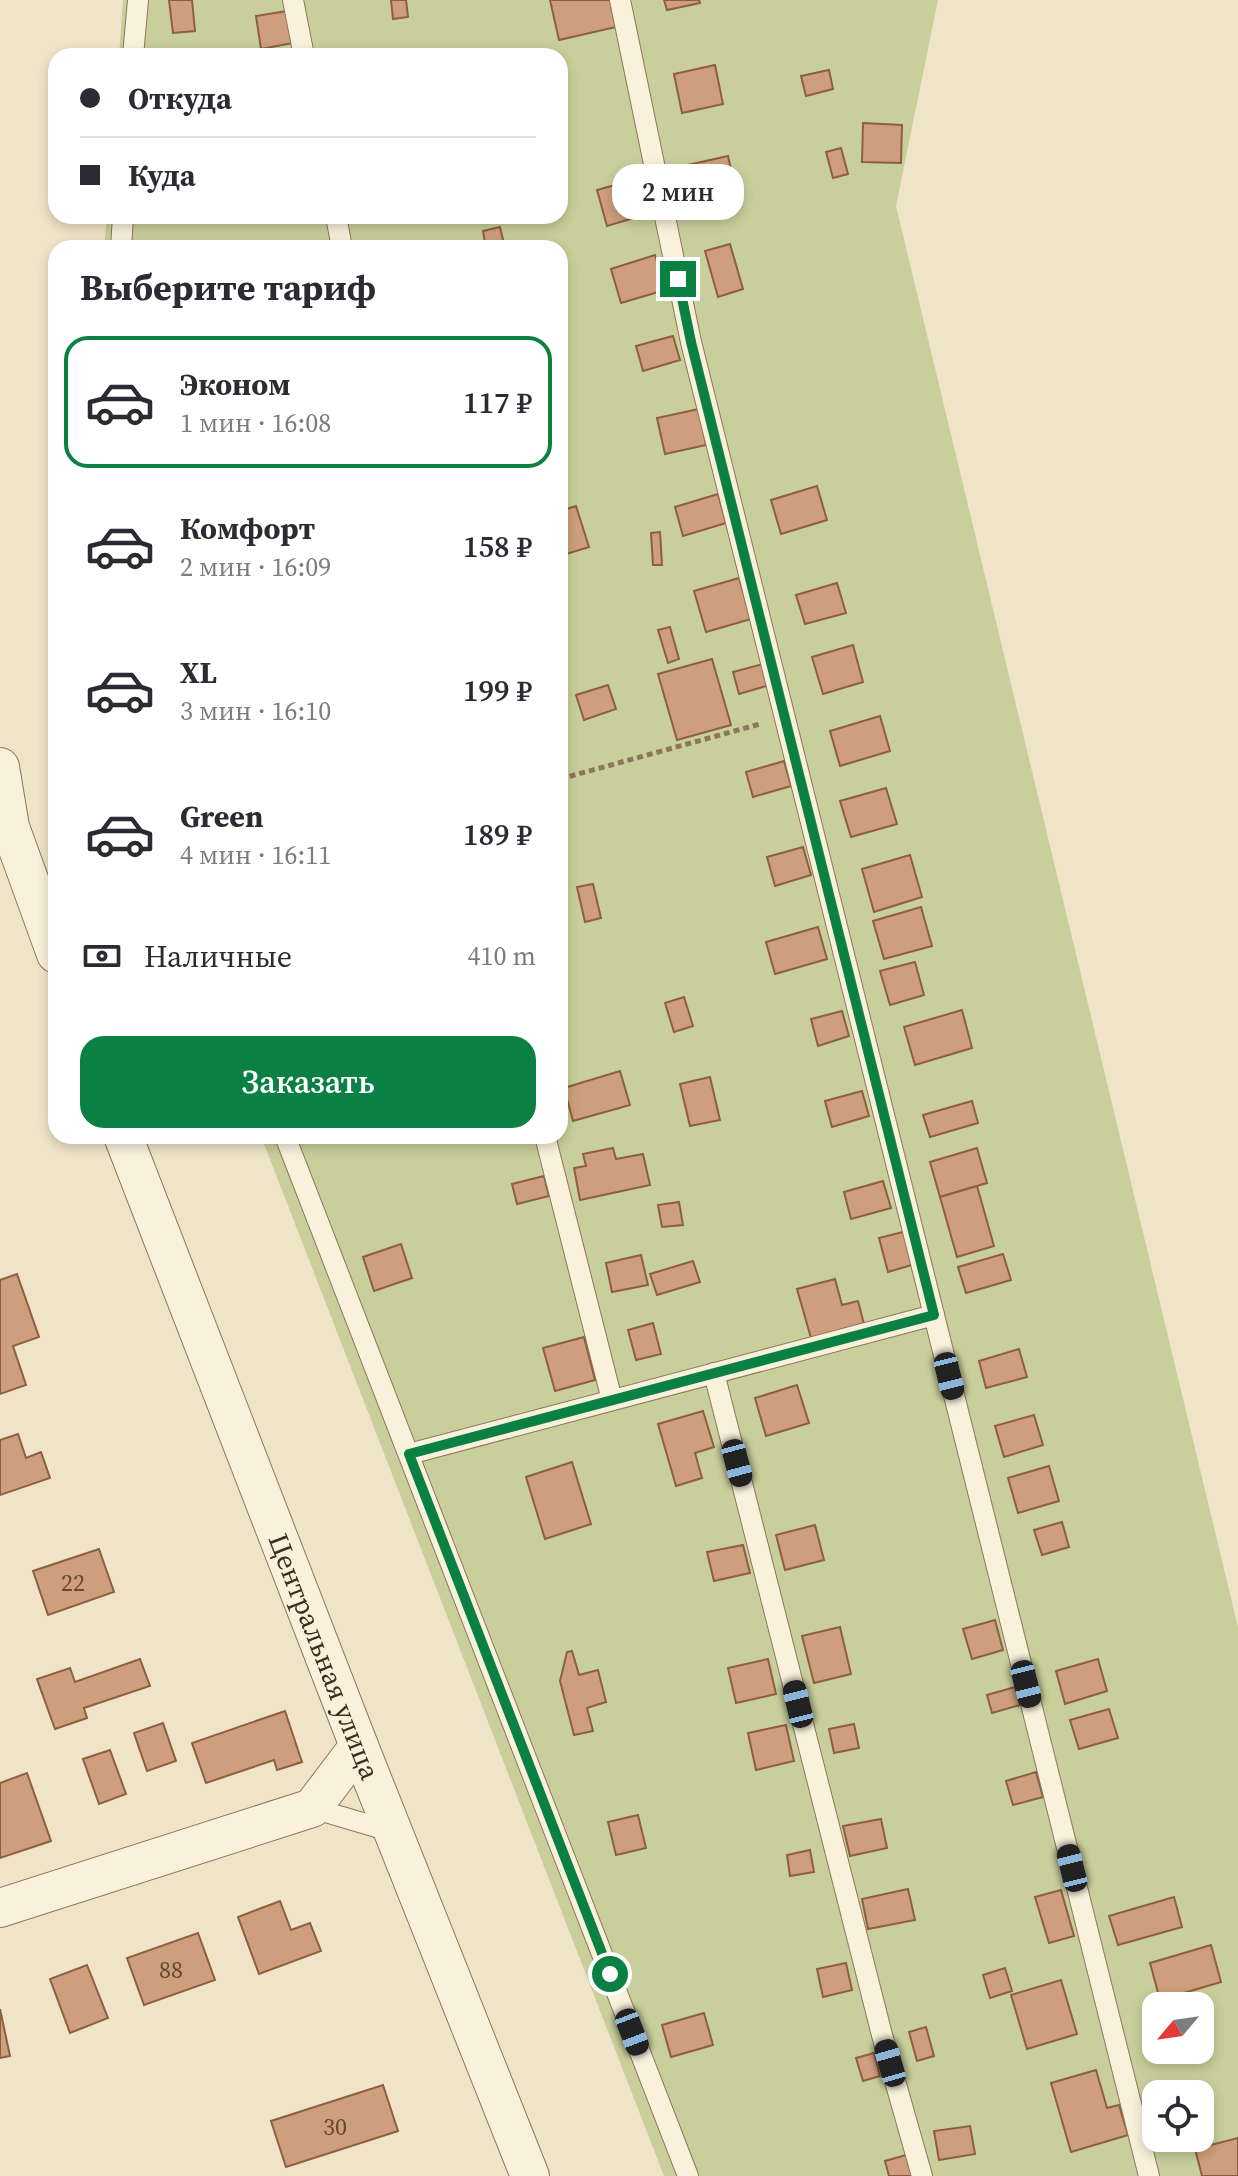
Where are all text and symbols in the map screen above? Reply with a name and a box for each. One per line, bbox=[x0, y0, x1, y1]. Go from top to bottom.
text: Откуда bbox=[128, 78, 232, 119]
text: Куда bbox=[128, 155, 196, 196]
callout: 2 мин bbox=[612, 163, 744, 219]
text: 2 мин bbox=[642, 174, 714, 210]
route end bbox=[660, 261, 696, 297]
text: Выберите тариф bbox=[80, 263, 376, 312]
text: Эконом bbox=[180, 364, 291, 405]
icon: car bbox=[84, 366, 156, 438]
text: 117 ₽ bbox=[463, 382, 532, 423]
text: 1 мин · 16:08 bbox=[180, 405, 331, 441]
text: Комфорт bbox=[180, 508, 315, 549]
icon: car bbox=[84, 510, 156, 582]
text: 158 ₽ bbox=[463, 526, 532, 567]
text: 2 мин · 16:09 bbox=[180, 549, 331, 585]
text: XL bbox=[180, 652, 217, 693]
icon: car bbox=[84, 654, 156, 726]
text: 199 ₽ bbox=[463, 670, 532, 711]
text: 3 мин · 16:10 bbox=[180, 693, 331, 729]
text: Green bbox=[180, 796, 263, 837]
icon: car bbox=[84, 798, 156, 870]
text: 189 ₽ bbox=[463, 814, 532, 855]
text: 4 мин · 16:11 bbox=[180, 837, 331, 873]
icon: cash bbox=[80, 934, 124, 978]
text: Наличные bbox=[144, 936, 292, 977]
text: 410 m bbox=[468, 938, 536, 974]
button: Заказать bbox=[80, 1036, 536, 1128]
car bbox=[932, 1350, 966, 1402]
car bbox=[719, 1437, 755, 1489]
street label: Центральная улица bbox=[260, 1528, 390, 1786]
house number: 22 bbox=[61, 1566, 85, 1599]
car bbox=[1009, 1658, 1043, 1710]
car bbox=[781, 1678, 815, 1730]
car bbox=[1055, 1842, 1089, 1894]
house number: 88 bbox=[159, 1953, 183, 1986]
route start bbox=[592, 1956, 628, 1992]
north arrow bbox=[1142, 1992, 1214, 2064]
map controls bbox=[1142, 1992, 1214, 2152]
car bbox=[612, 2005, 652, 2059]
car bbox=[872, 2037, 908, 2089]
button: locate bbox=[1142, 2080, 1214, 2152]
house number: 30 bbox=[323, 2110, 347, 2143]

